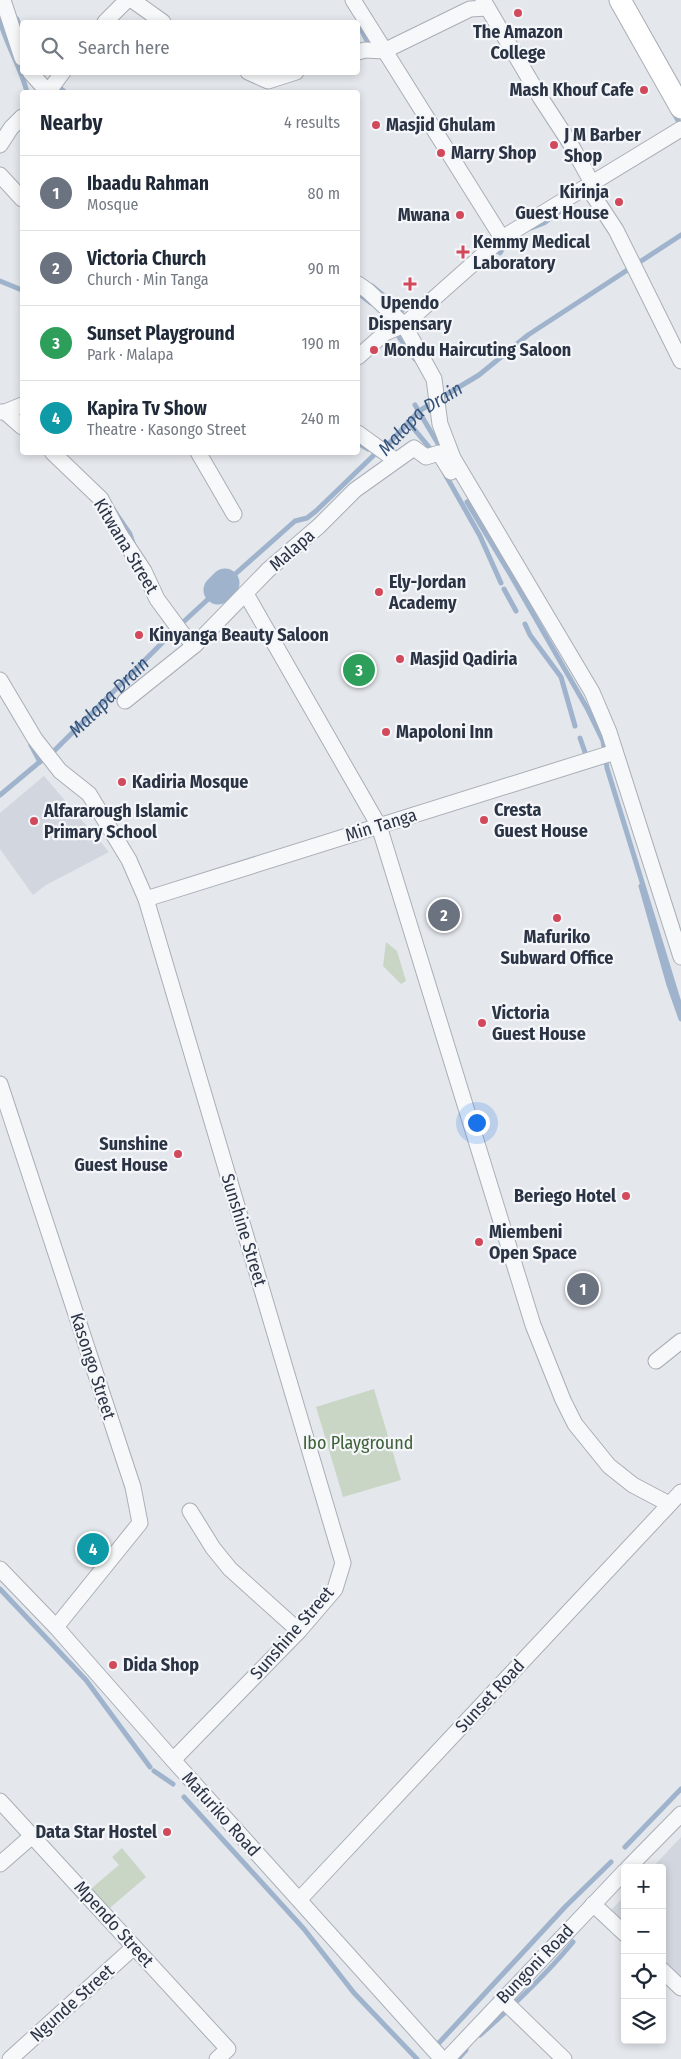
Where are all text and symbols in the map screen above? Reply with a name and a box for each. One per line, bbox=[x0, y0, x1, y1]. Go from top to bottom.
marker: The Amazon College bbox=[512, 7, 524, 19]
search box bbox=[20, 20, 360, 75]
place label: The Amazon College bbox=[473, 21, 563, 64]
icon: search bbox=[38, 34, 66, 62]
text: Search here bbox=[78, 36, 170, 59]
place label: Mash Khouf Cafe bbox=[510, 79, 634, 101]
marker: Mash Khouf Cafe bbox=[638, 84, 650, 96]
text: Nearby bbox=[40, 110, 102, 136]
text: 4 results bbox=[284, 113, 340, 132]
place label: Masjid Ghulam bbox=[386, 114, 495, 136]
marker: Masjid Ghulam bbox=[370, 119, 382, 131]
place label: J M Barber Shop bbox=[563, 124, 641, 167]
marker: J M Barber Shop bbox=[548, 139, 560, 151]
place label: Marry Shop bbox=[451, 142, 537, 164]
marker: Marry Shop bbox=[435, 147, 447, 159]
text: Ibaadu Rahman bbox=[87, 172, 209, 195]
place label: Kirinja Guest House bbox=[515, 181, 609, 224]
text: 1 bbox=[53, 184, 59, 203]
text: 80 m bbox=[308, 184, 340, 203]
text: Mosque bbox=[87, 195, 138, 214]
marker: Kirinja Guest House bbox=[613, 196, 625, 208]
place label: Mwana bbox=[398, 204, 450, 226]
marker: Mwana bbox=[454, 209, 466, 221]
place label: Kemmy Medical Laboratory bbox=[473, 231, 590, 274]
marker: Kemmy Medical Laboratory bbox=[457, 246, 469, 258]
text: Victoria Church bbox=[87, 247, 206, 270]
text: 2 bbox=[52, 259, 60, 278]
text: 90 m bbox=[308, 259, 340, 278]
text: Church · Min Tanga bbox=[87, 270, 209, 289]
marker: Upendo Dispensary bbox=[404, 278, 416, 290]
place label: Upendo Dispensary bbox=[368, 292, 452, 335]
text: Sunset Playground bbox=[87, 322, 235, 345]
text: 3 bbox=[52, 334, 60, 353]
text: 190 m bbox=[302, 334, 340, 353]
place label: Mondu Haircuting Saloon bbox=[384, 339, 571, 361]
marker: Mondu Haircuting Saloon bbox=[368, 344, 380, 356]
text: Park · Malapa bbox=[87, 345, 174, 364]
water label: Malapa Drain bbox=[373, 377, 467, 460]
text: Kapira Tv Show bbox=[87, 397, 207, 420]
text: 4 bbox=[52, 409, 60, 428]
text: 240 m bbox=[301, 409, 340, 428]
text: Theatre · Kasongo Street bbox=[87, 420, 246, 439]
street label: Kitwana Street bbox=[89, 494, 163, 598]
street label: Malapa bbox=[265, 524, 319, 576]
place label: Ely-Jordan Academy bbox=[388, 571, 466, 614]
marker: Ely-Jordan Academy bbox=[373, 586, 385, 598]
place label: Kinyanga Beauty Saloon bbox=[149, 624, 329, 646]
marker: Kinyanga Beauty Saloon bbox=[133, 629, 145, 641]
place label: Masjid Qadiria bbox=[410, 648, 517, 670]
pin: 3 bbox=[343, 651, 375, 689]
water label: Malapa Drain bbox=[64, 652, 154, 742]
marker: Masjid Qadiria bbox=[394, 653, 406, 665]
place label: Mapoloni Inn bbox=[396, 721, 493, 743]
marker: Mapoloni Inn bbox=[380, 726, 392, 738]
place label: Kadiria Mosque bbox=[132, 771, 248, 793]
marker: Kadiria Mosque bbox=[116, 776, 128, 788]
place label: Cresta Guest House bbox=[494, 799, 588, 842]
place label: Alfararough Islamic Primary School bbox=[43, 800, 188, 843]
street label: Min Tanga bbox=[343, 804, 420, 846]
marker: Cresta Guest House bbox=[478, 814, 490, 826]
marker: Alfararough Islamic Primary School bbox=[28, 815, 40, 827]
pin: 2 bbox=[428, 896, 460, 934]
marker: Mafuriko Subward Office bbox=[551, 912, 563, 924]
place label: Mafuriko Subward Office bbox=[501, 926, 613, 969]
place label: Victoria Guest House bbox=[491, 1002, 586, 1045]
marker: Victoria Guest House bbox=[476, 1017, 488, 1029]
your location bbox=[464, 1110, 490, 1136]
place label: Sunshine Guest House bbox=[74, 1133, 168, 1176]
marker: Sunshine Guest House bbox=[172, 1148, 184, 1160]
street label: Sunshine Street bbox=[216, 1171, 272, 1289]
place label: Beriego Hotel bbox=[514, 1185, 616, 1207]
marker: Beriego Hotel bbox=[620, 1190, 632, 1202]
place label: Miembeni Open Space bbox=[489, 1221, 577, 1264]
marker: Miembeni Open Space bbox=[473, 1236, 485, 1248]
pin: 1 bbox=[567, 1270, 599, 1308]
street label: Kasongo Street bbox=[65, 1310, 121, 1422]
park label: Ibo Playground bbox=[303, 1432, 413, 1454]
pin: 4 bbox=[77, 1530, 109, 1568]
street label: Sunshine Street bbox=[246, 1582, 339, 1684]
place label: Dida Shop bbox=[123, 1654, 199, 1676]
street label: Sunset Road bbox=[451, 1655, 529, 1737]
marker: Dida Shop bbox=[107, 1659, 119, 1671]
street label: Mafuriko Road bbox=[177, 1767, 265, 1861]
place label: Data Star Hostel bbox=[36, 1821, 157, 1843]
marker: Data Star Hostel bbox=[161, 1826, 173, 1838]
map controls bbox=[621, 1864, 666, 2044]
button: + bbox=[621, 1864, 666, 1909]
street label: Mpendo Street bbox=[70, 1876, 159, 1972]
button: − bbox=[621, 1909, 666, 1954]
street label: Bungoni Road bbox=[492, 1920, 578, 2008]
button: locate bbox=[621, 1954, 666, 1999]
street label: Ngunde Street bbox=[26, 1960, 119, 2046]
button: layers bbox=[621, 1999, 666, 2044]

